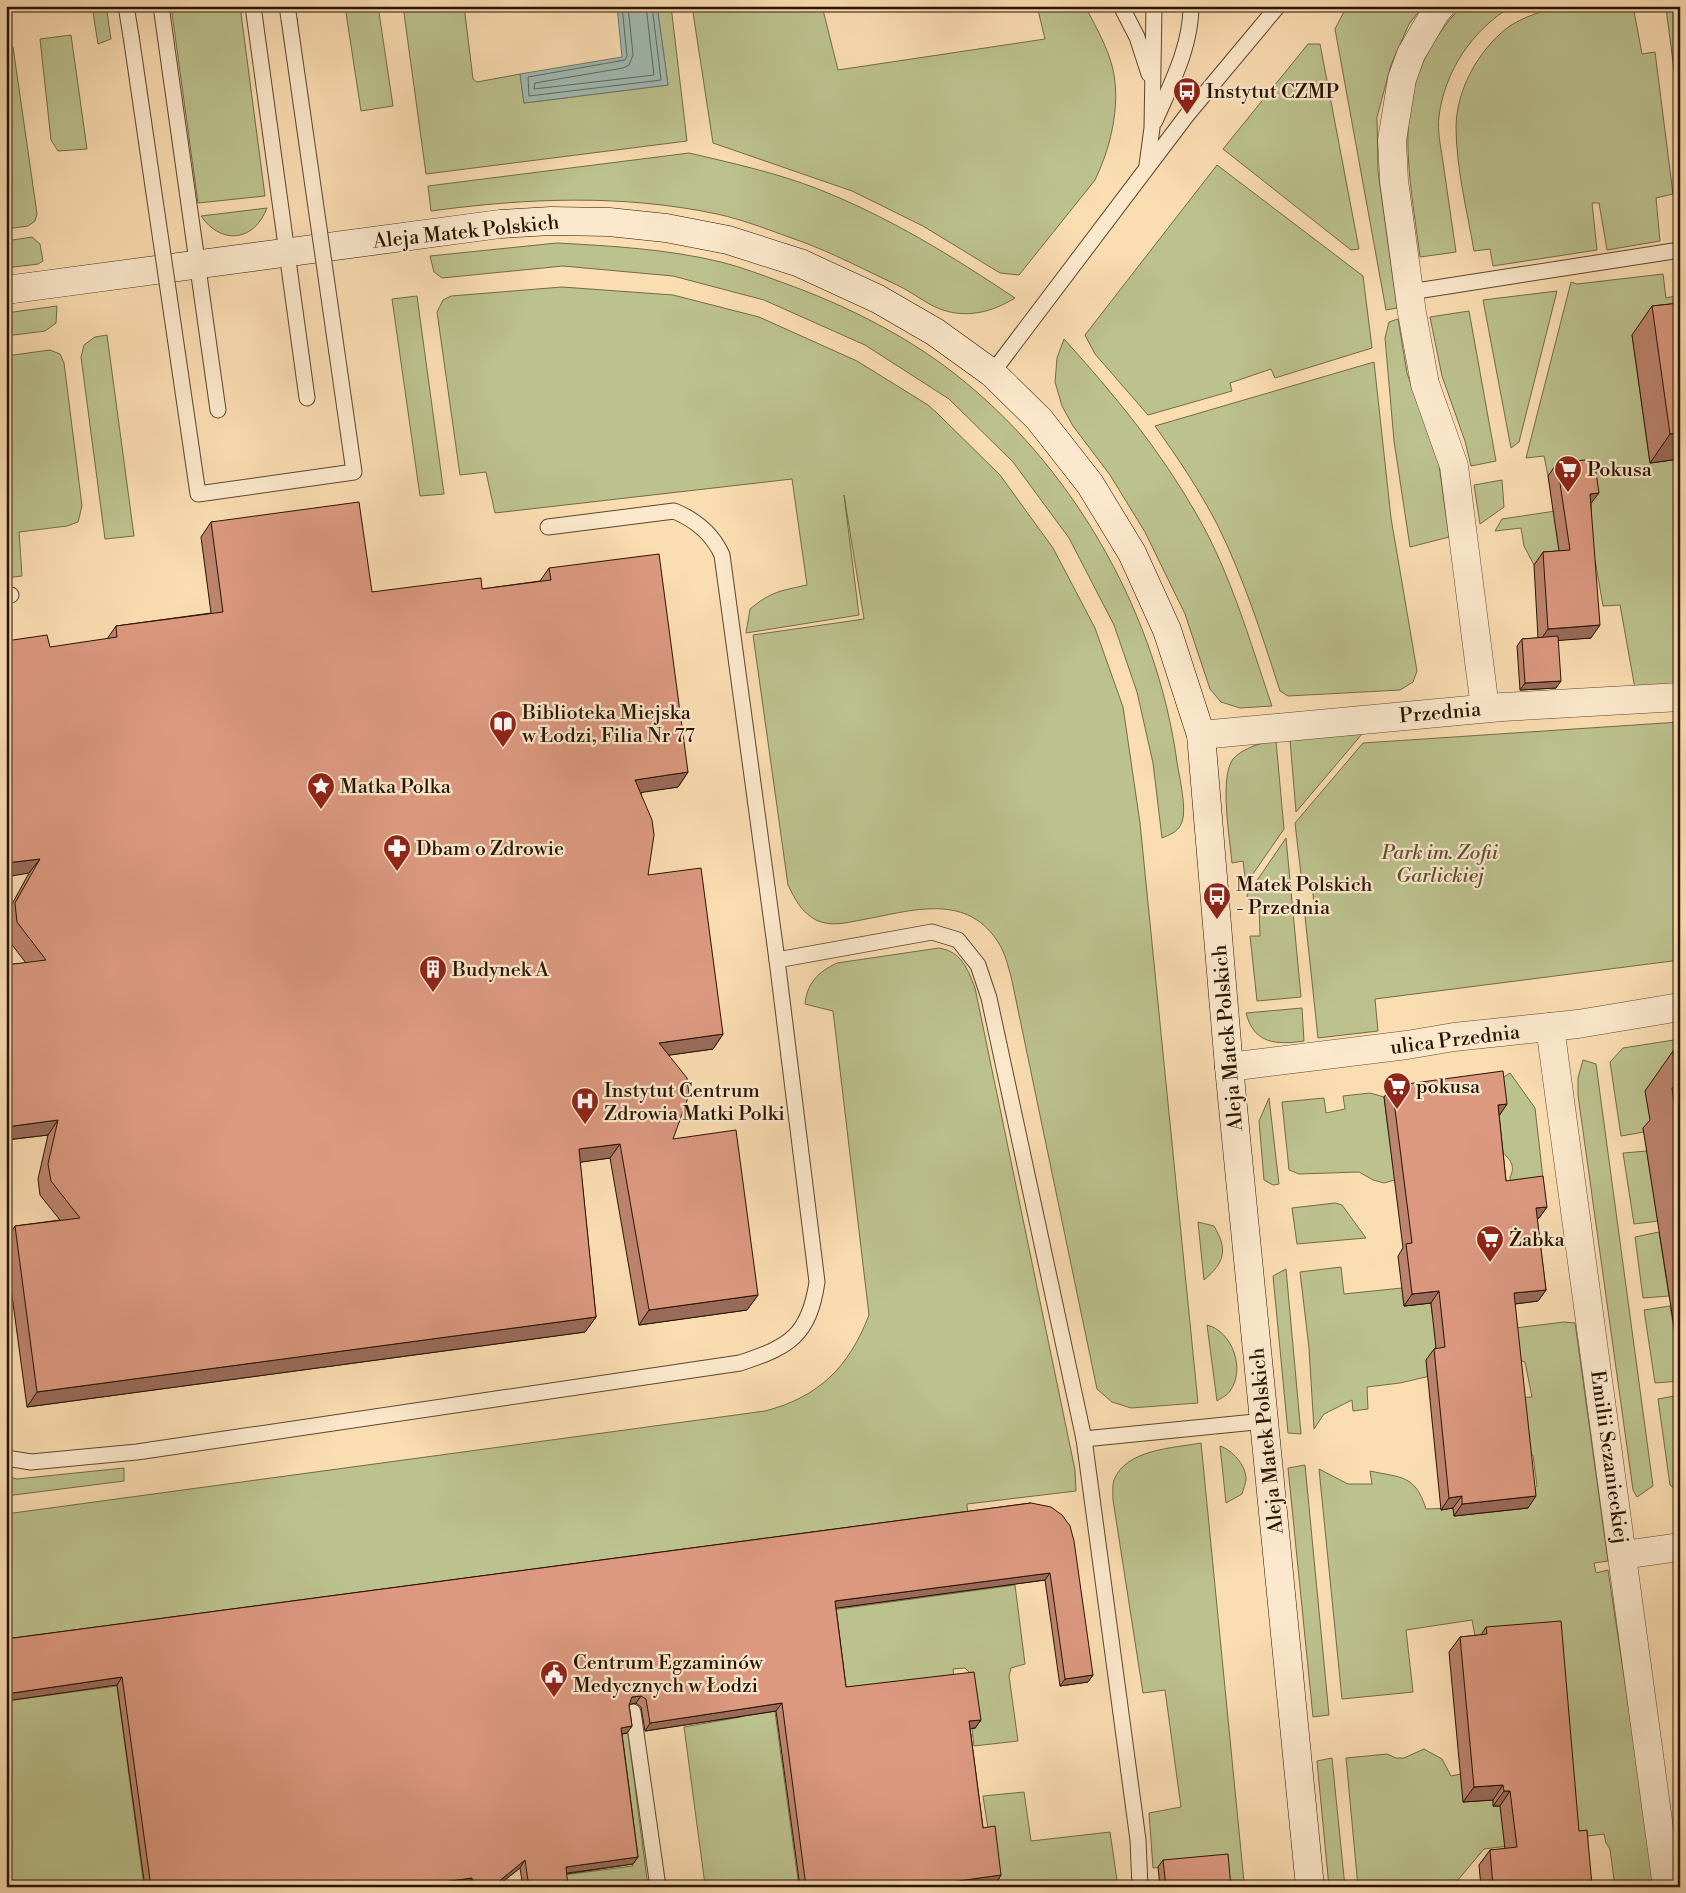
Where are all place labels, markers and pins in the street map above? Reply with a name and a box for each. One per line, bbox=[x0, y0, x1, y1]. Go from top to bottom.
bus stop icon: Instytut CZMP bbox=[1172, 76, 1202, 115]
place label: Instytut CZMP bbox=[1206, 80, 1339, 105]
supermarket icon: Pokusa bbox=[1553, 454, 1583, 493]
place label: Pokusa bbox=[1587, 458, 1653, 483]
place label: Biblioteka Miejska w Łodzi, Filia Nr 77 bbox=[521, 701, 695, 749]
library icon: Biblioteka Miejska w Łodzi, Filia Nr 77 bbox=[488, 709, 518, 748]
place icon: Matka Polka bbox=[306, 771, 336, 810]
place label: Matka Polka bbox=[340, 775, 452, 800]
pharmacy icon: Dbam o Zdrowie bbox=[382, 833, 412, 872]
place label: Dbam o Zdrowie bbox=[416, 837, 564, 862]
place label: Matek Polskich - Przednia bbox=[1236, 873, 1373, 921]
bus stop icon: Matek Polskich - Przednia bbox=[1202, 881, 1232, 920]
building icon: Budynek A bbox=[418, 954, 448, 993]
place label: Budynek A bbox=[451, 958, 550, 983]
supermarket icon: pokusa bbox=[1382, 1071, 1412, 1110]
place label: pokusa bbox=[1416, 1075, 1481, 1100]
place label: Instytut Centrum Zdrowia Matki Polki bbox=[604, 1079, 785, 1127]
hospital icon: Instytut Centrum Zdrowia Matki Polki bbox=[570, 1086, 600, 1125]
supermarket icon: Żabka bbox=[1475, 1224, 1505, 1263]
place label: Żabka bbox=[1509, 1227, 1566, 1253]
place label: Centrum Egzaminów Medycznych w Łodzi bbox=[573, 1651, 764, 1699]
public building icon: Centrum Egzaminów Medycznych w Łodzi bbox=[539, 1659, 569, 1698]

